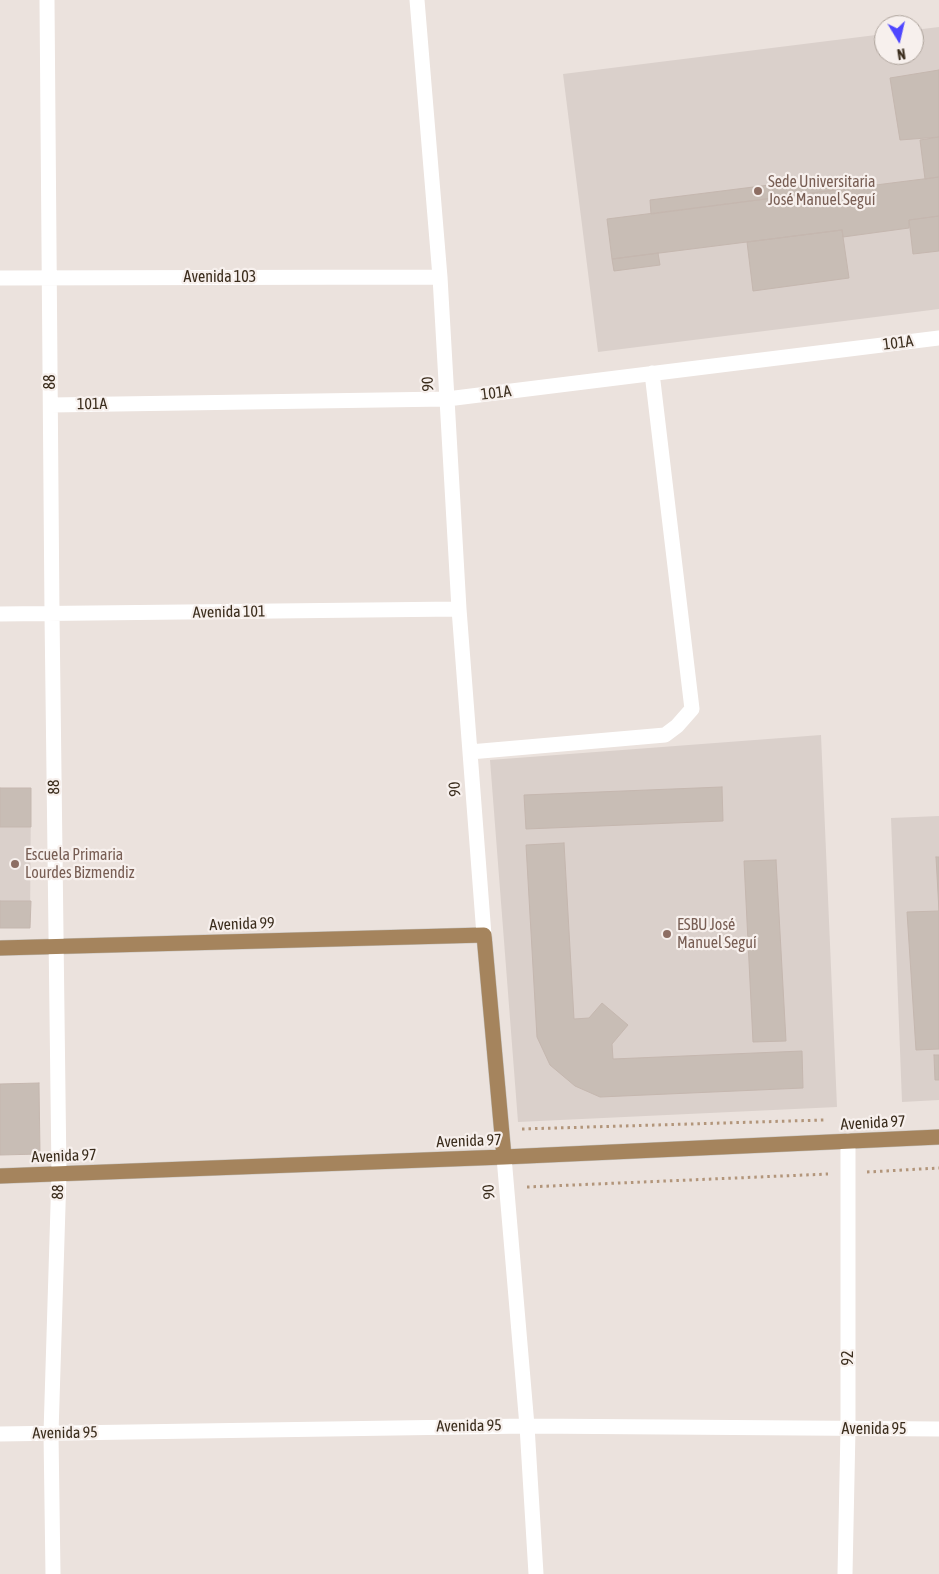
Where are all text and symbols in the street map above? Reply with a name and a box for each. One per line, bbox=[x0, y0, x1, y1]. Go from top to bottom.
north arrow bbox=[874, 15, 924, 65]
text: N bbox=[896, 45, 907, 62]
place label: Sede Universitaria José Manuel Seguí bbox=[768, 172, 875, 210]
marker: Sede Universitaria José Manuel Seguí bbox=[752, 185, 764, 197]
street label: Avenida 103 bbox=[184, 267, 256, 287]
street label: 101A bbox=[882, 332, 914, 354]
street label: 88 bbox=[40, 374, 60, 390]
street label: 90 bbox=[418, 376, 438, 392]
street label: 101A bbox=[480, 382, 512, 404]
street label: 101A bbox=[77, 394, 107, 414]
street label: Avenida 101 bbox=[192, 602, 266, 622]
street label: 88 bbox=[44, 779, 64, 795]
street label: 90 bbox=[445, 781, 465, 797]
place label: Escuela Primaria Lourdes Bizmendiz bbox=[25, 845, 134, 883]
marker: Escuela Primaria Lourdes Bizmendiz bbox=[9, 858, 21, 870]
street label: Avenida 99 bbox=[209, 913, 275, 935]
place label: ESBU José Manuel Seguí bbox=[677, 915, 757, 953]
marker: ESBU José Manuel Seguí bbox=[661, 928, 673, 940]
street label: Avenida 97 bbox=[840, 1112, 906, 1134]
street label: Avenida 97 bbox=[436, 1130, 502, 1152]
street label: Avenida 97 bbox=[31, 1145, 97, 1167]
street label: 88 bbox=[48, 1184, 68, 1200]
street label: 90 bbox=[479, 1184, 499, 1200]
street label: 92 bbox=[838, 1350, 858, 1366]
street label: Avenida 95 bbox=[436, 1416, 502, 1436]
street label: Avenida 95 bbox=[841, 1419, 907, 1439]
street label: Avenida 95 bbox=[32, 1423, 98, 1443]

